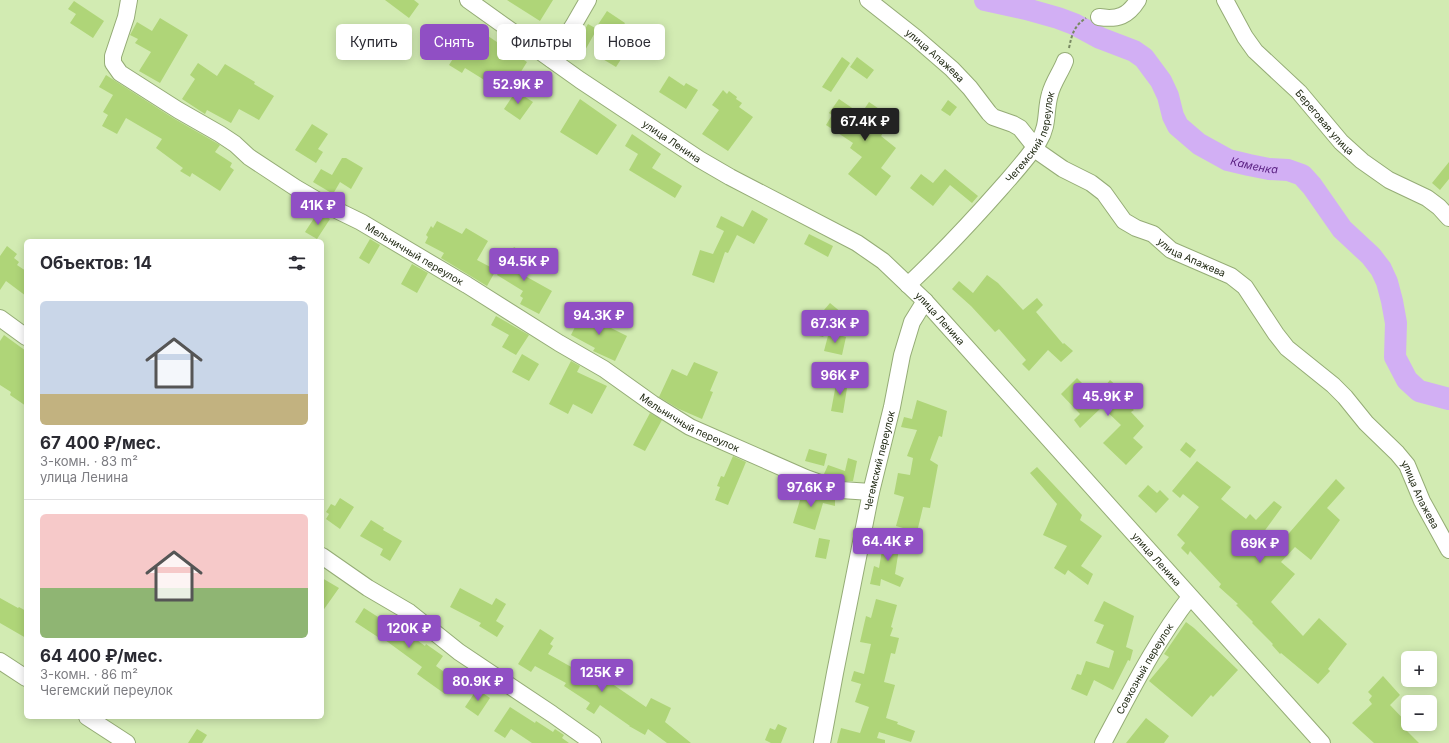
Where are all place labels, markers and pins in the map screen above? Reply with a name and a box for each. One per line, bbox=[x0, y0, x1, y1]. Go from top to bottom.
pin: 52.9K ₽ bbox=[481, 71, 555, 105]
pin: 67.4K ₽ bbox=[828, 108, 902, 142]
pin: 41K ₽ bbox=[290, 192, 346, 226]
pin: 94.5K ₽ bbox=[487, 248, 561, 282]
pin: 94.3K ₽ bbox=[562, 302, 636, 336]
pin: 67.3K ₽ bbox=[798, 310, 872, 344]
pin: 96K ₽ bbox=[812, 362, 868, 396]
pin: 45.9K ₽ bbox=[1071, 383, 1145, 417]
pin: 97.6K ₽ bbox=[774, 474, 848, 508]
pin: 64.4K ₽ bbox=[851, 528, 925, 562]
pin: 69K ₽ bbox=[1232, 530, 1288, 564]
pin: 120K ₽ bbox=[376, 615, 442, 649]
pin: 125K ₽ bbox=[569, 659, 635, 693]
pin: 80.9K ₽ bbox=[441, 668, 515, 702]

